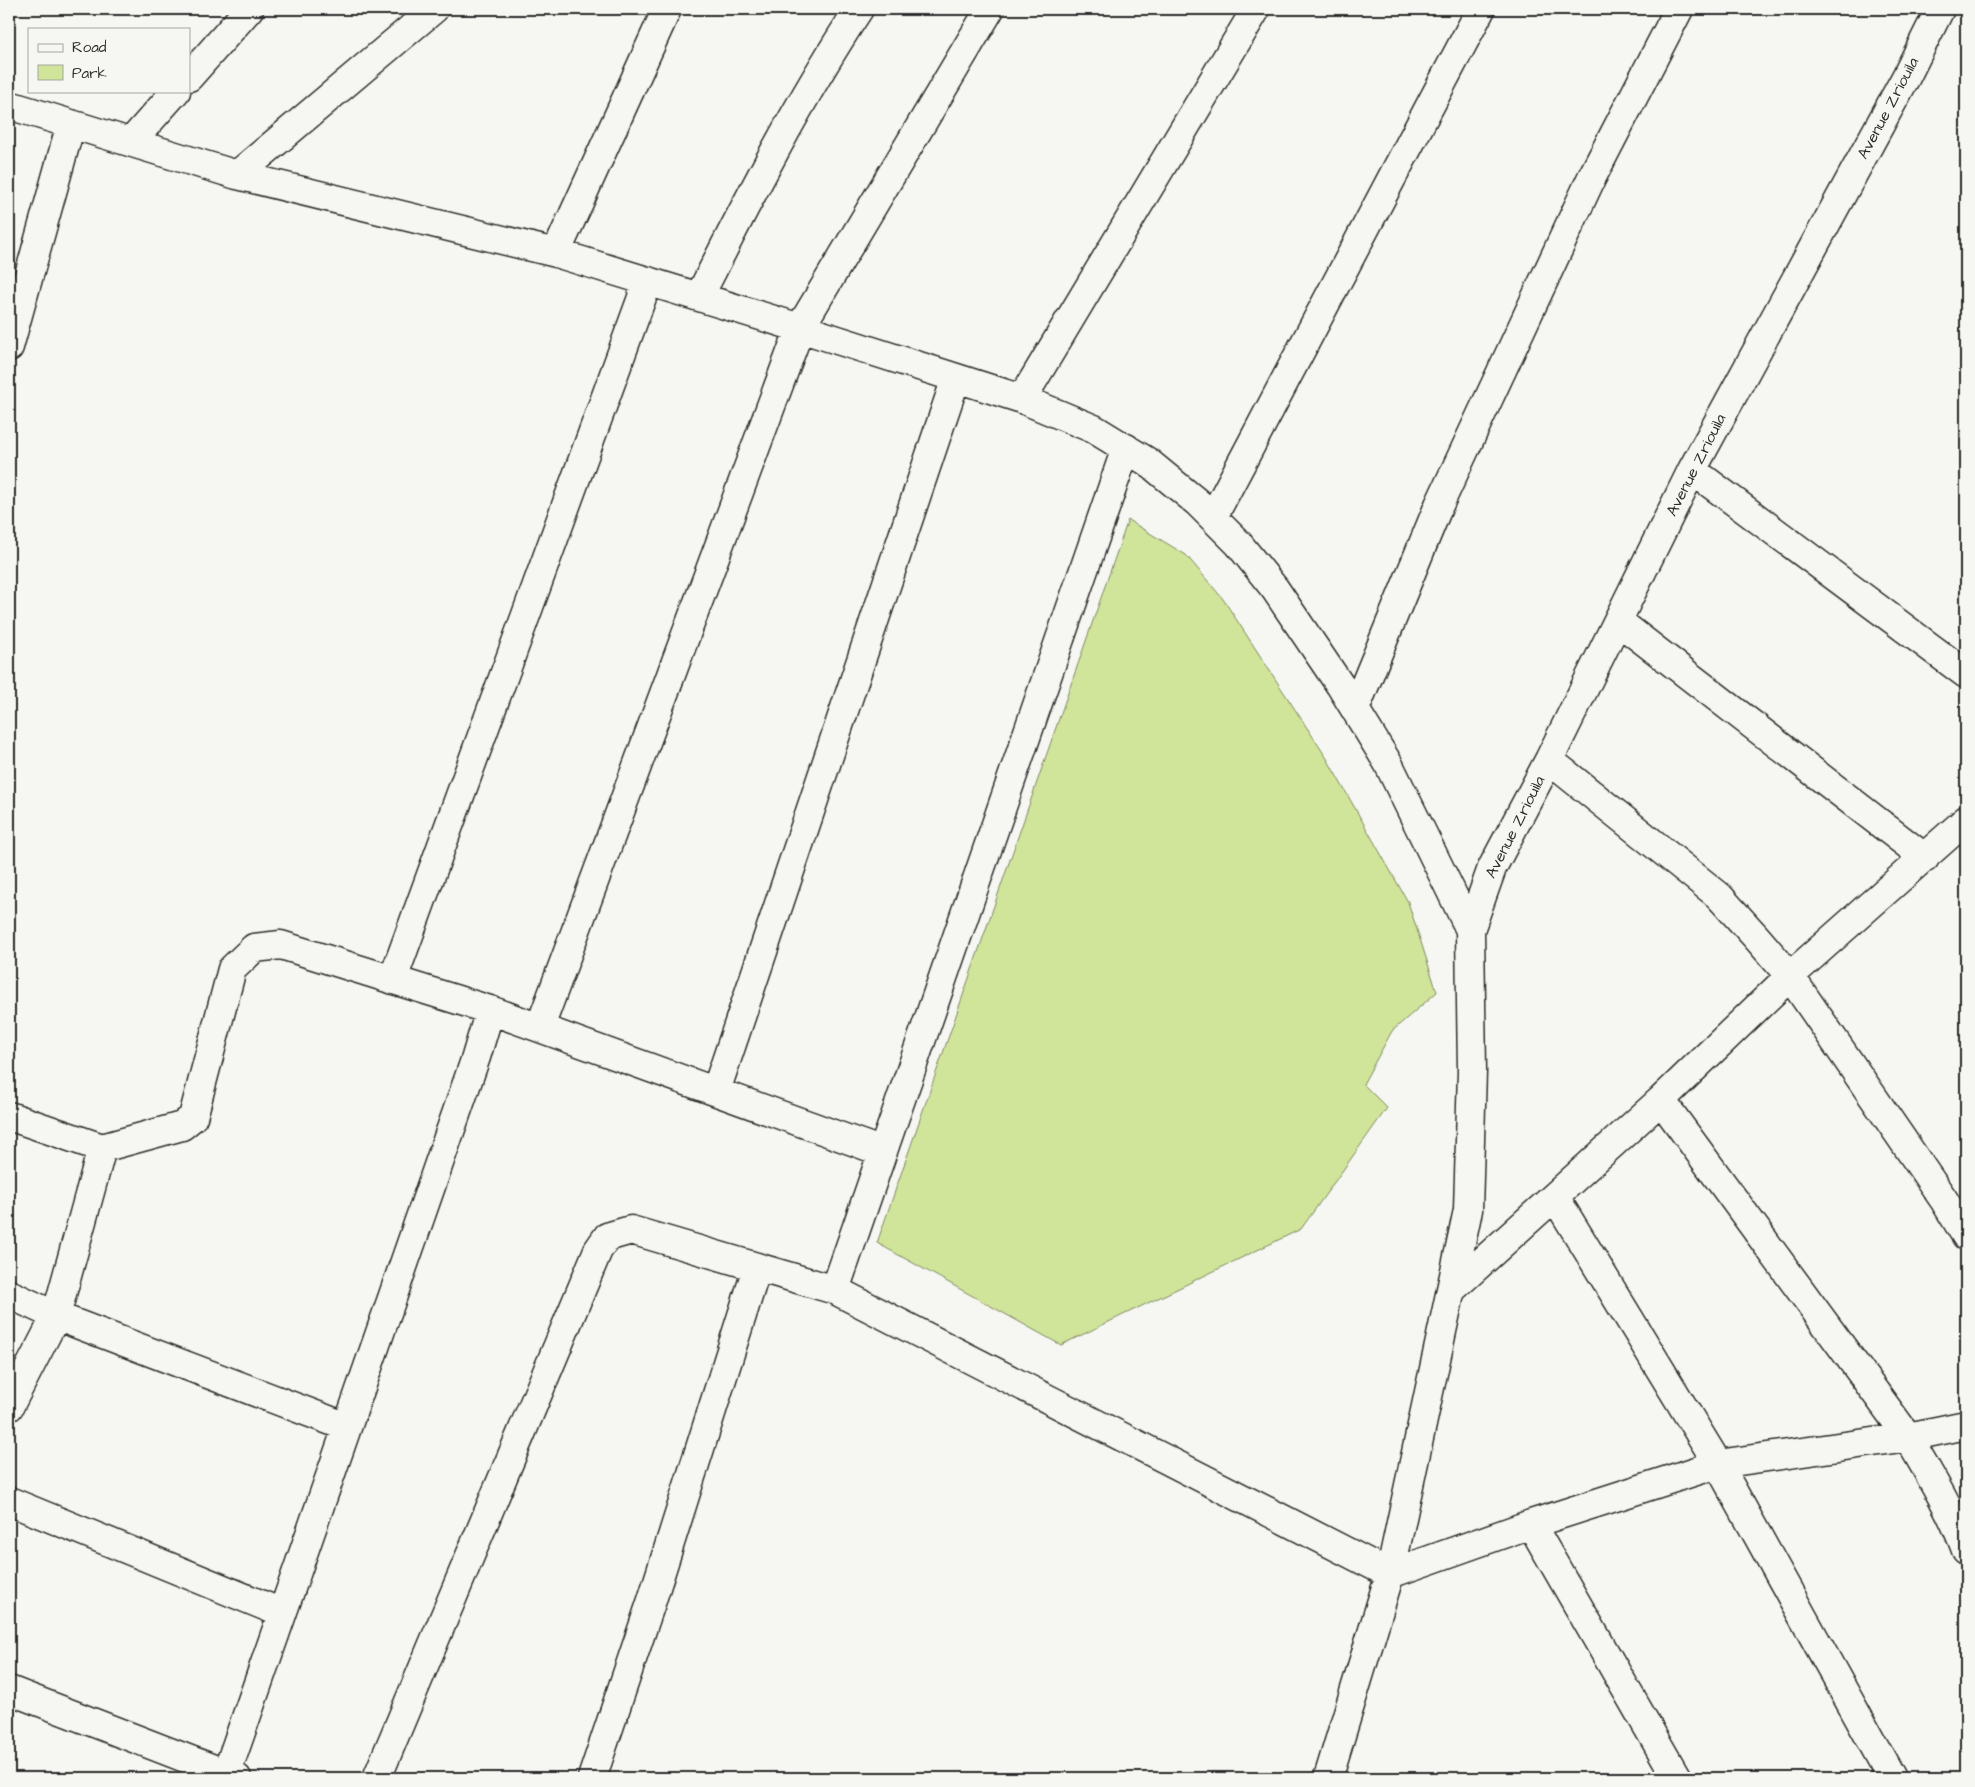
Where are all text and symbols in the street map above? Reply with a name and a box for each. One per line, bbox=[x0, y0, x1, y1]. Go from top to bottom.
legend bbox=[28, 28, 190, 92]
text: Road bbox=[72, 37, 107, 58]
street label: Avenue Zriouila bbox=[1852, 53, 1924, 163]
text: Park bbox=[72, 63, 107, 84]
street label: Avenue Zriouila bbox=[1661, 410, 1731, 520]
street label: Avenue Zriouila bbox=[1480, 772, 1550, 882]

